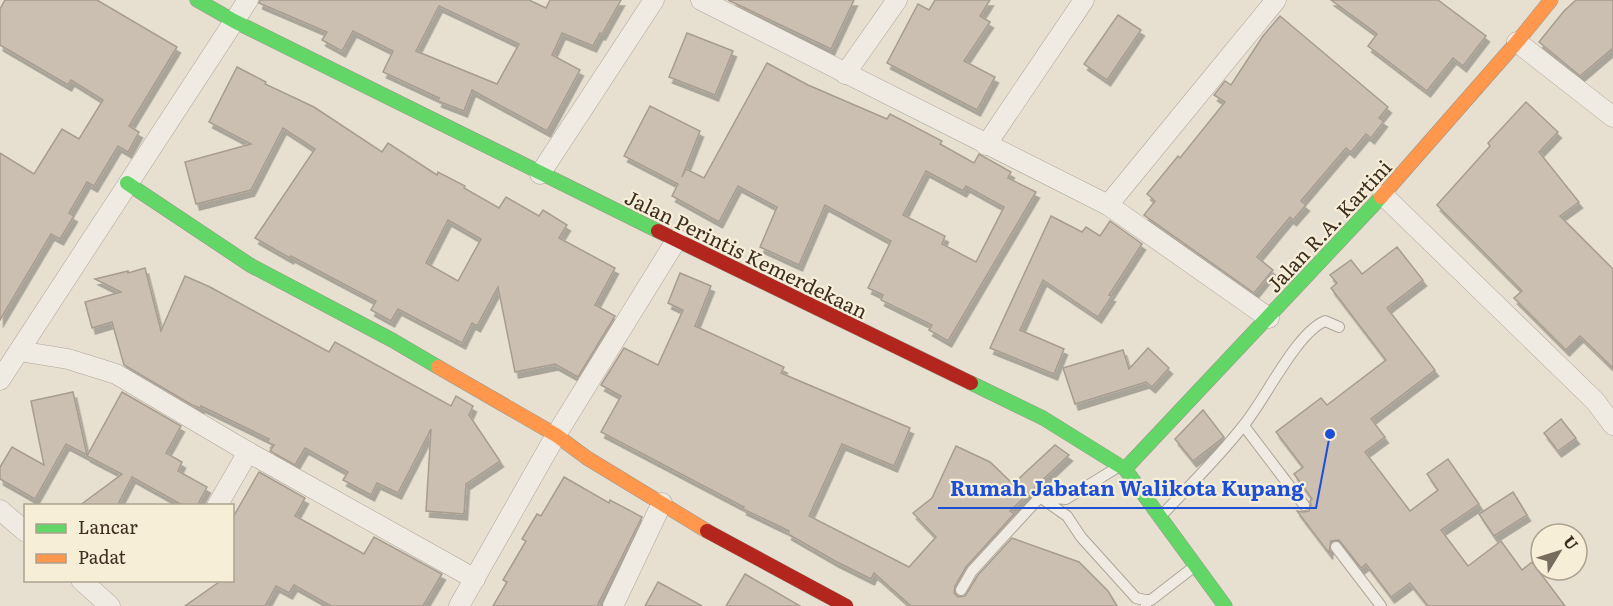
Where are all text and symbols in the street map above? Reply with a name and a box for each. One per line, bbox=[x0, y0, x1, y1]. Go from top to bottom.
street label: Jalan R.A. Kartini bbox=[1259, 152, 1398, 298]
street label: Jalan Perintis Kemerdekaan bbox=[620, 181, 874, 325]
callout: Rumah Jabatan Walikota Kupang bbox=[938, 469, 1316, 508]
text: Rumah Jabatan Walikota Kupang bbox=[950, 471, 1304, 502]
legend bbox=[24, 504, 234, 582]
text: Lancar bbox=[78, 513, 138, 540]
north arrow bbox=[1529, 522, 1589, 582]
text: U bbox=[1558, 530, 1585, 555]
text: Padat bbox=[78, 543, 127, 570]

